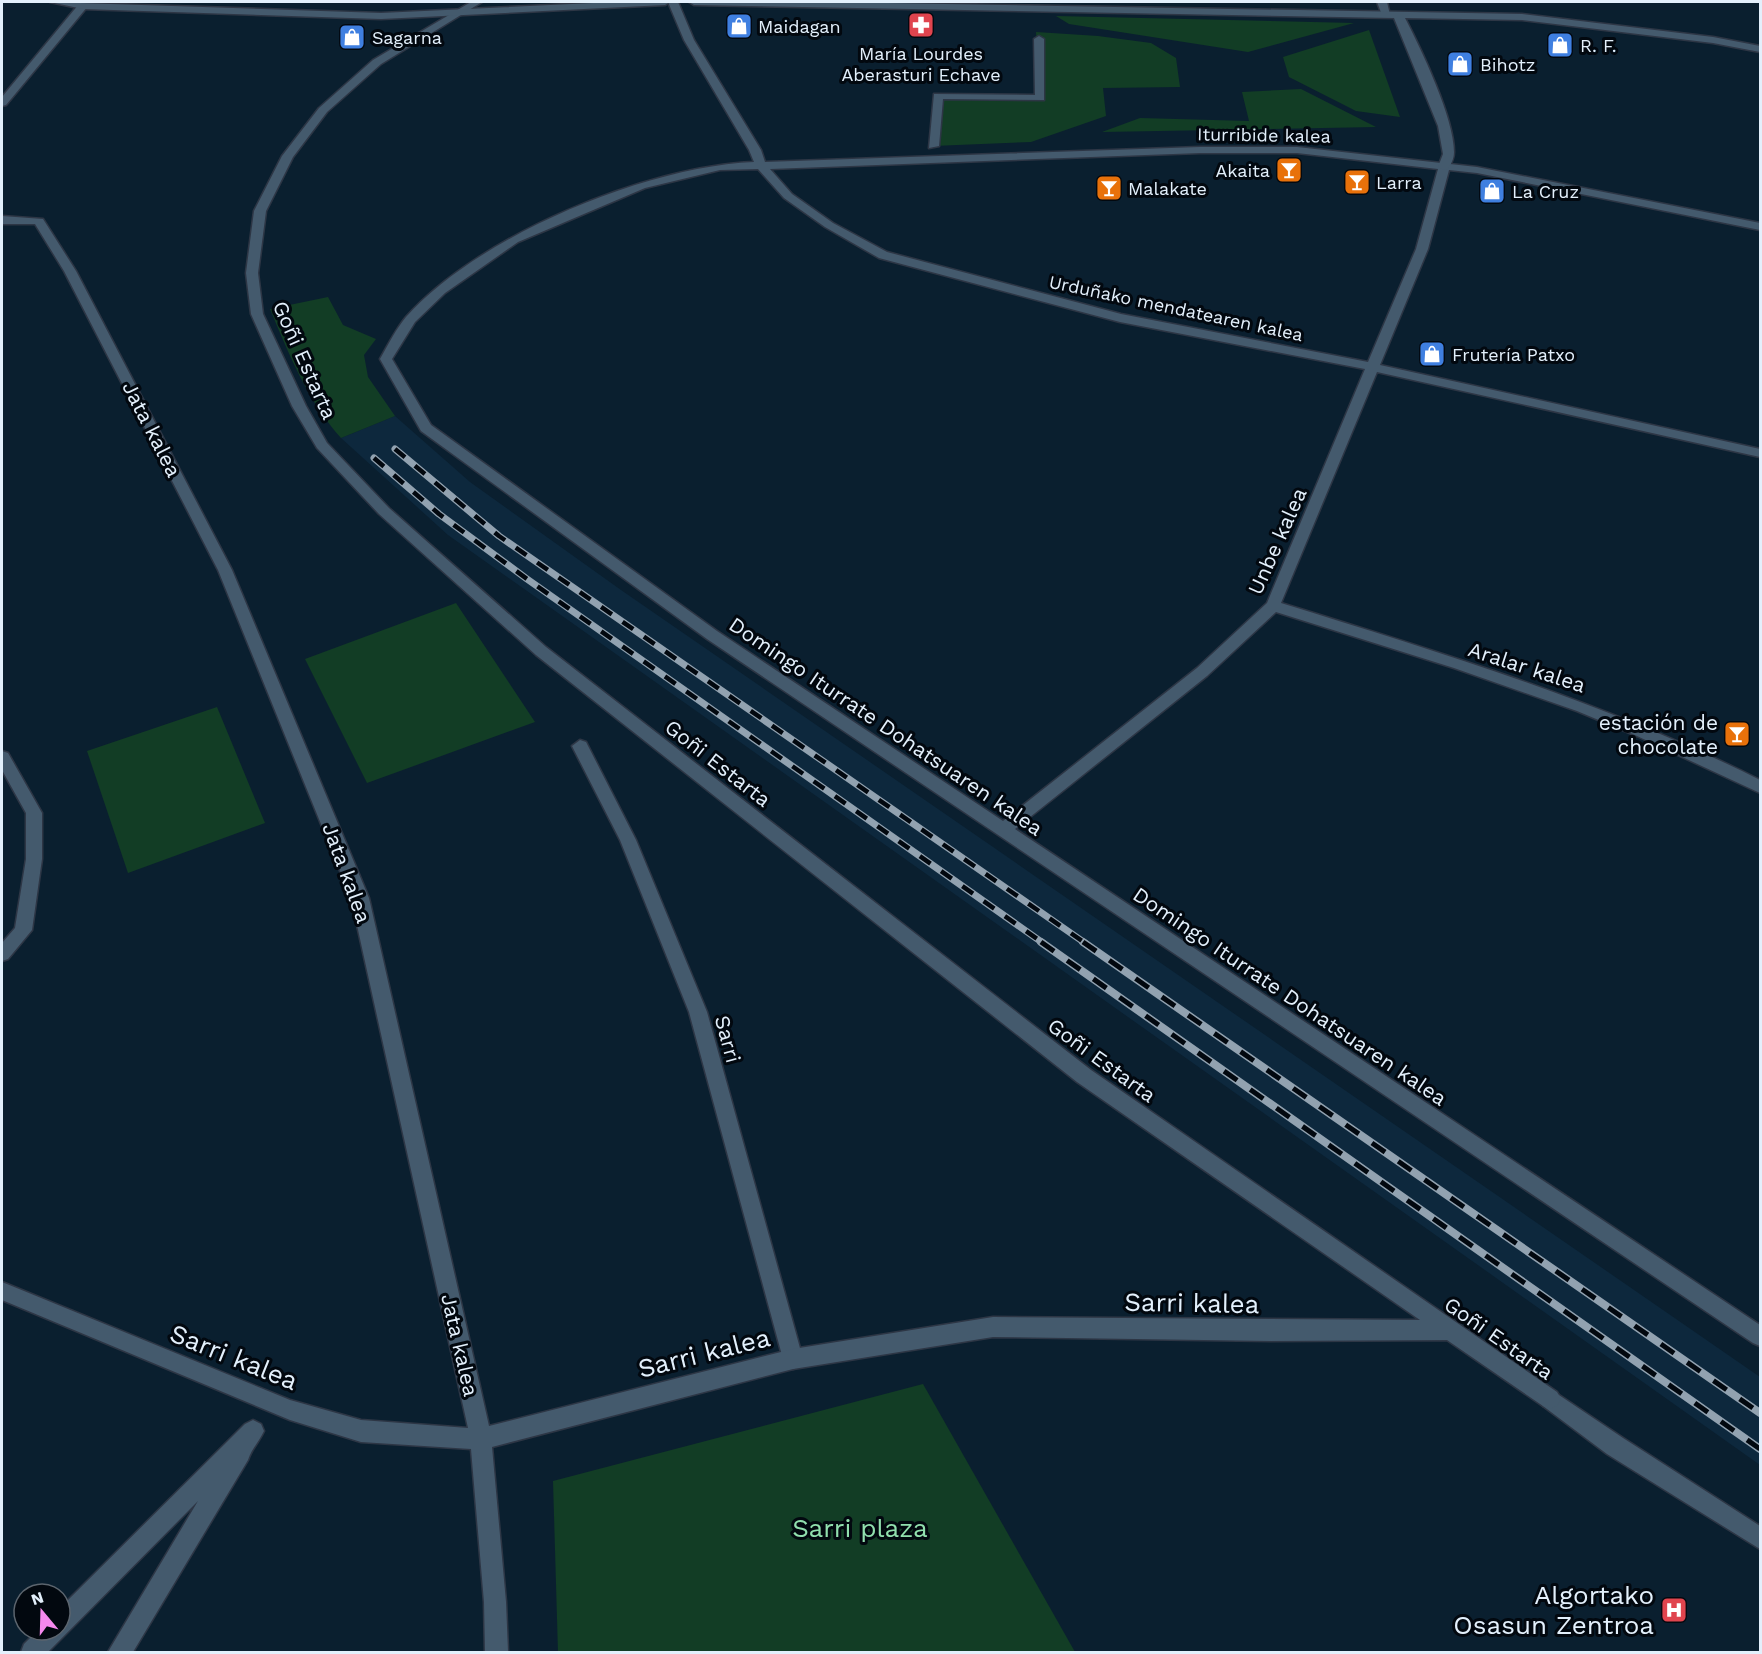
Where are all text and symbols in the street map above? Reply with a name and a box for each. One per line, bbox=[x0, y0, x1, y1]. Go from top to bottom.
pharmacy icon: María Lourdes Aberasturi Echave bbox=[906, 10, 936, 40]
shop icon: Maidagan bbox=[724, 11, 754, 41]
place label: Maidagan bbox=[758, 16, 841, 37]
shop icon: Sagarna bbox=[337, 22, 367, 52]
place label: Sagarna bbox=[372, 27, 442, 48]
shop icon: R. F. bbox=[1545, 30, 1575, 60]
place label: R. F. bbox=[1580, 35, 1617, 56]
place label: María Lourdes Aberasturi Echave bbox=[841, 43, 1001, 85]
shop icon: Bihotz bbox=[1445, 49, 1475, 79]
place label: Bihotz bbox=[1480, 54, 1535, 75]
street label: Iturribide kalea bbox=[1197, 123, 1331, 147]
bar icon: Akaita bbox=[1274, 155, 1304, 185]
place label: Akaita bbox=[1215, 160, 1270, 181]
bar icon: Larra bbox=[1342, 167, 1372, 197]
place label: Larra bbox=[1376, 172, 1422, 193]
bar icon: Malakate bbox=[1094, 173, 1124, 203]
shop icon: La Cruz bbox=[1477, 176, 1507, 206]
place label: Malakate bbox=[1128, 178, 1207, 199]
place label: La Cruz bbox=[1512, 181, 1579, 202]
street label: Urduñako mendatearen kalea bbox=[1047, 271, 1305, 345]
street label: Goñi Estarta bbox=[268, 297, 342, 423]
shop icon: Frutería Patxo bbox=[1417, 339, 1447, 369]
place label: Frutería Patxo bbox=[1452, 344, 1575, 365]
street label: Jata kalea bbox=[117, 377, 187, 481]
street label: Unbe kalea bbox=[1242, 484, 1312, 598]
street label: Domingo Iturrate Dohatsuaren kalea bbox=[724, 611, 1048, 841]
street label: Aralar kalea bbox=[1465, 636, 1589, 698]
place label: estación de chocolate bbox=[1599, 710, 1718, 759]
street label: Goñi Estarta bbox=[660, 714, 776, 812]
bar icon: estación de chocolate bbox=[1722, 719, 1752, 749]
street label: Jata kalea bbox=[317, 820, 377, 926]
street label: Domingo Iturrate Dohatsuaren kalea bbox=[1128, 881, 1452, 1111]
street label: Goñi Estarta bbox=[1043, 1012, 1161, 1108]
street label: Sarri bbox=[710, 1013, 746, 1065]
street label: Sarri kalea bbox=[1124, 1287, 1260, 1319]
street label: Jata kalea bbox=[436, 1291, 484, 1399]
street label: Goñi Estarta bbox=[1440, 1291, 1558, 1385]
street label: Sarri kalea bbox=[166, 1318, 302, 1396]
street label: Sarri kalea bbox=[635, 1322, 773, 1384]
park label: Sarri plaza bbox=[792, 1513, 928, 1543]
place label: Algortako Osasun Zentroa bbox=[1453, 1580, 1654, 1640]
north arrow bbox=[12, 1582, 72, 1642]
text: N bbox=[29, 1587, 46, 1609]
hospital icon: Algortako Osasun Zentroa bbox=[1659, 1595, 1689, 1625]

